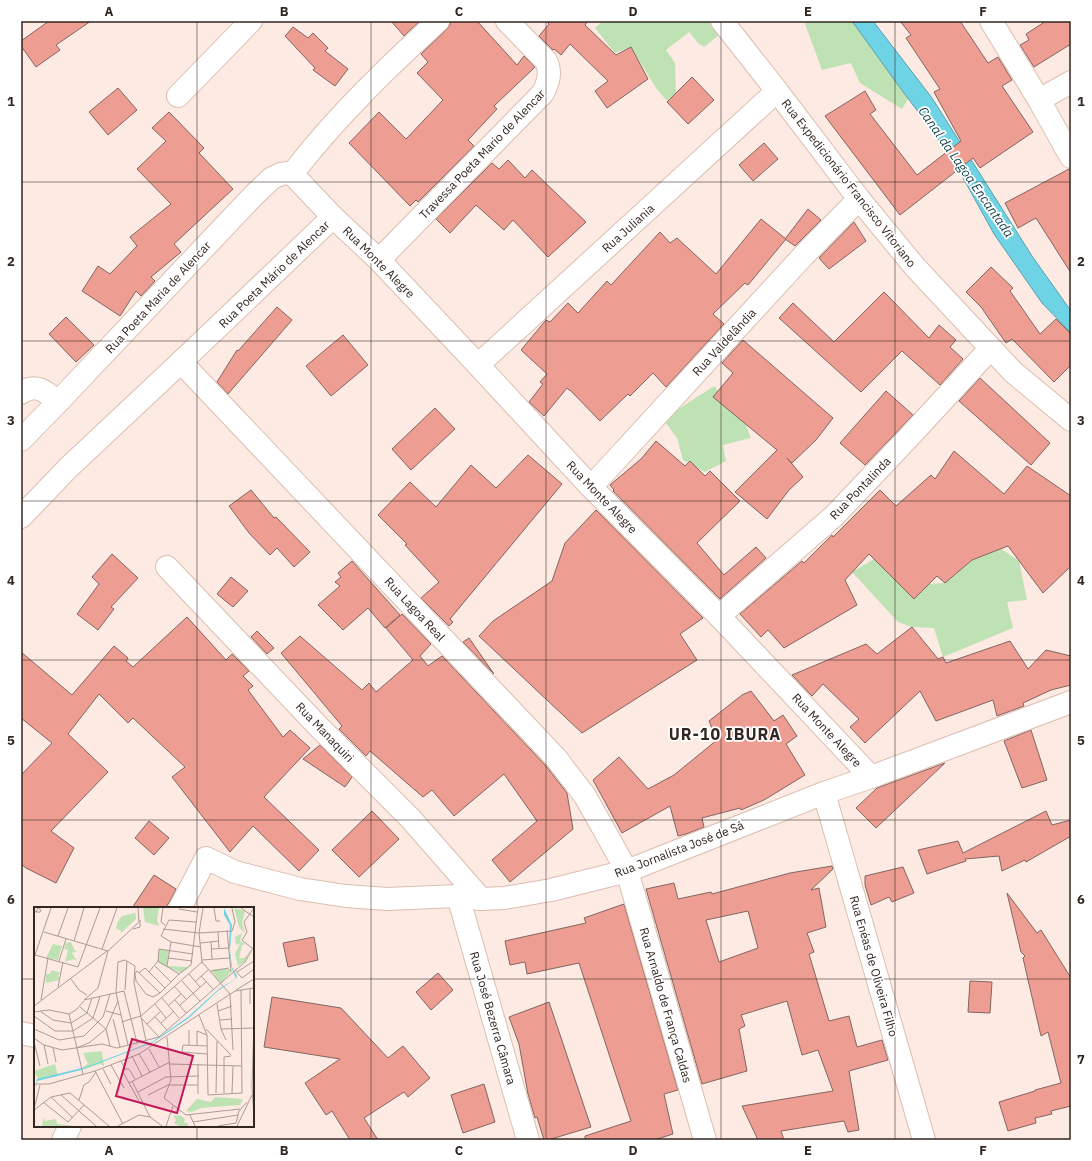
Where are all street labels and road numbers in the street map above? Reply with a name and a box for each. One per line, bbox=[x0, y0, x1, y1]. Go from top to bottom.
street label: Travessa Poeta Mario de Alencar bbox=[416, 86, 548, 222]
street label: Rua Expedicionário Francisco Vitoriano bbox=[779, 96, 919, 270]
street label: Rua Juliania bbox=[599, 200, 658, 256]
street label: Rua Poeta Mário de Alencar bbox=[215, 217, 333, 331]
street label: Rua Monte Alegre bbox=[340, 223, 418, 301]
street label: Rua Poeta Maria de Alencar bbox=[102, 237, 214, 356]
street label: Rua Valdelândia bbox=[689, 305, 759, 379]
street label: Rua Pontalinda bbox=[826, 453, 894, 522]
street label: Rua Monte Alegre bbox=[563, 457, 641, 537]
street label: Rua Lagoa Real bbox=[382, 574, 448, 644]
street label: Rua Monte Alegre bbox=[789, 690, 865, 770]
street label: Rua Manaquiri bbox=[293, 699, 357, 765]
street label: Rua Jornalista José de Sá bbox=[612, 817, 746, 881]
street label: Rua Enéas de Oliveira Filho bbox=[847, 894, 901, 1038]
street label: Rua Arnaldo de França Caldas bbox=[637, 926, 695, 1085]
street label: Rua José Bezerra Câmara bbox=[467, 950, 519, 1087]

